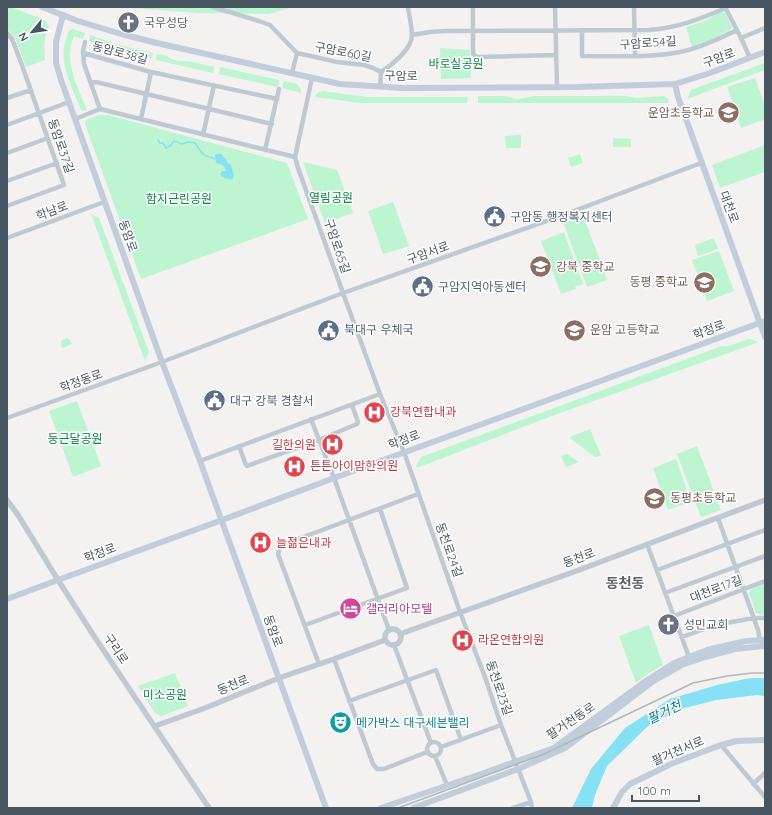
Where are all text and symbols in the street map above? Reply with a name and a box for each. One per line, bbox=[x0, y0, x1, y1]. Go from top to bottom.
church icon: 국우성당 bbox=[116, 10, 142, 36]
north arrow bbox=[12, 12, 52, 52]
place label: 국우성당 bbox=[144, 15, 188, 30]
text: N bbox=[15, 30, 31, 44]
street label: 구암로54길 bbox=[619, 33, 677, 52]
street label: 동암로38길 bbox=[91, 38, 150, 67]
street label: 구암로60길 bbox=[313, 39, 373, 64]
street label: 구암로 bbox=[701, 45, 737, 70]
park label: 바로실공원 bbox=[428, 56, 484, 71]
street label: 구암로 bbox=[384, 68, 418, 83]
school or university icon: 운암초등학교 bbox=[716, 100, 742, 126]
place label: 운암초등학교 bbox=[648, 105, 714, 120]
street label: 동암로37길 bbox=[45, 117, 78, 175]
street label: 대천로 bbox=[717, 189, 742, 225]
park label: 열림공원 bbox=[309, 190, 353, 205]
park label: 함지근린공원 bbox=[146, 191, 212, 206]
street label: 학남로 bbox=[34, 198, 70, 223]
public building icon: 구암동 행정복지센터 bbox=[482, 204, 508, 230]
place label: 구암동 행정복지센터 bbox=[510, 209, 613, 224]
street label: 구암로65길 bbox=[321, 216, 354, 275]
street label: 동암로 bbox=[116, 218, 141, 254]
street label: 구암서로 bbox=[405, 238, 451, 267]
school or university icon: 강북 중학교 bbox=[528, 254, 554, 280]
place label: 강북 중학교 bbox=[556, 259, 614, 274]
school or university icon: 동평 중학교 bbox=[691, 269, 717, 295]
public building icon: 구암지역아동센터 bbox=[410, 274, 436, 300]
place label: 동평 중학교 bbox=[630, 274, 688, 289]
place label: 구암지역아동센터 bbox=[438, 279, 526, 294]
public building icon: 북대구 우체국 bbox=[316, 317, 342, 343]
school or university icon: 운암 고등학교 bbox=[562, 317, 588, 343]
street label: 학정로 bbox=[691, 317, 727, 342]
place label: 북대구 우체국 bbox=[344, 322, 414, 337]
place label: 운암 고등학교 bbox=[590, 322, 660, 337]
street label: 학정동로 bbox=[58, 366, 104, 395]
public building icon: 대구 강북 경찰서 bbox=[201, 388, 227, 414]
place label: 대구 강북 경찰서 bbox=[230, 393, 314, 408]
hospital icon: 강북연합내과 bbox=[362, 399, 388, 425]
place label: 강북연합내과 bbox=[390, 404, 456, 419]
street label: 학정로 bbox=[386, 427, 422, 452]
park label: 둥근달공원 bbox=[47, 431, 103, 446]
hospital icon: 길한의원 bbox=[319, 432, 345, 458]
place label: 길한의원 bbox=[272, 437, 316, 452]
hospital icon: 튼튼아이맘한의원 bbox=[281, 453, 307, 479]
place label: 튼튼아이맘한의원 bbox=[310, 458, 398, 473]
school or university icon: 동평초등학교 bbox=[642, 485, 668, 511]
place label: 동평초등학교 bbox=[670, 490, 736, 505]
street label: 동천로24길 bbox=[433, 521, 466, 579]
hospital icon: 늘젊은내과 bbox=[247, 530, 273, 556]
place label: 늘젊은내과 bbox=[276, 535, 331, 550]
street label: 학정로 bbox=[82, 540, 118, 565]
street label: 동천로 bbox=[561, 545, 597, 570]
street label: 대천로17길 bbox=[688, 572, 744, 605]
district label: 동천동 bbox=[606, 574, 644, 592]
hotel icon: 갤러리아모텔 bbox=[337, 596, 363, 622]
place label: 갤러리아모텔 bbox=[366, 601, 432, 616]
church icon: 성민교회 bbox=[655, 612, 681, 638]
street label: 동암로 bbox=[261, 613, 286, 649]
place label: 성민교회 bbox=[684, 617, 728, 632]
hospital icon: 라온연합의원 bbox=[450, 627, 476, 653]
street label: 구리로 bbox=[101, 631, 132, 667]
place label: 라온연합의원 bbox=[478, 632, 544, 647]
street label: 동천로23길 bbox=[483, 658, 516, 717]
street label: 동천로 bbox=[215, 671, 251, 698]
park label: 미소공원 bbox=[143, 687, 187, 702]
water label: 팔거천 bbox=[644, 696, 685, 727]
street label: 팔거천동로 bbox=[544, 699, 598, 742]
theatre icon: 메가박스 대구세븐밸리 bbox=[327, 710, 353, 736]
place label: 메가박스 대구세븐밸리 bbox=[356, 715, 470, 730]
street label: 팔거천서로 bbox=[649, 733, 706, 768]
scale bar bbox=[632, 777, 699, 803]
text: 100 m bbox=[638, 783, 671, 798]

